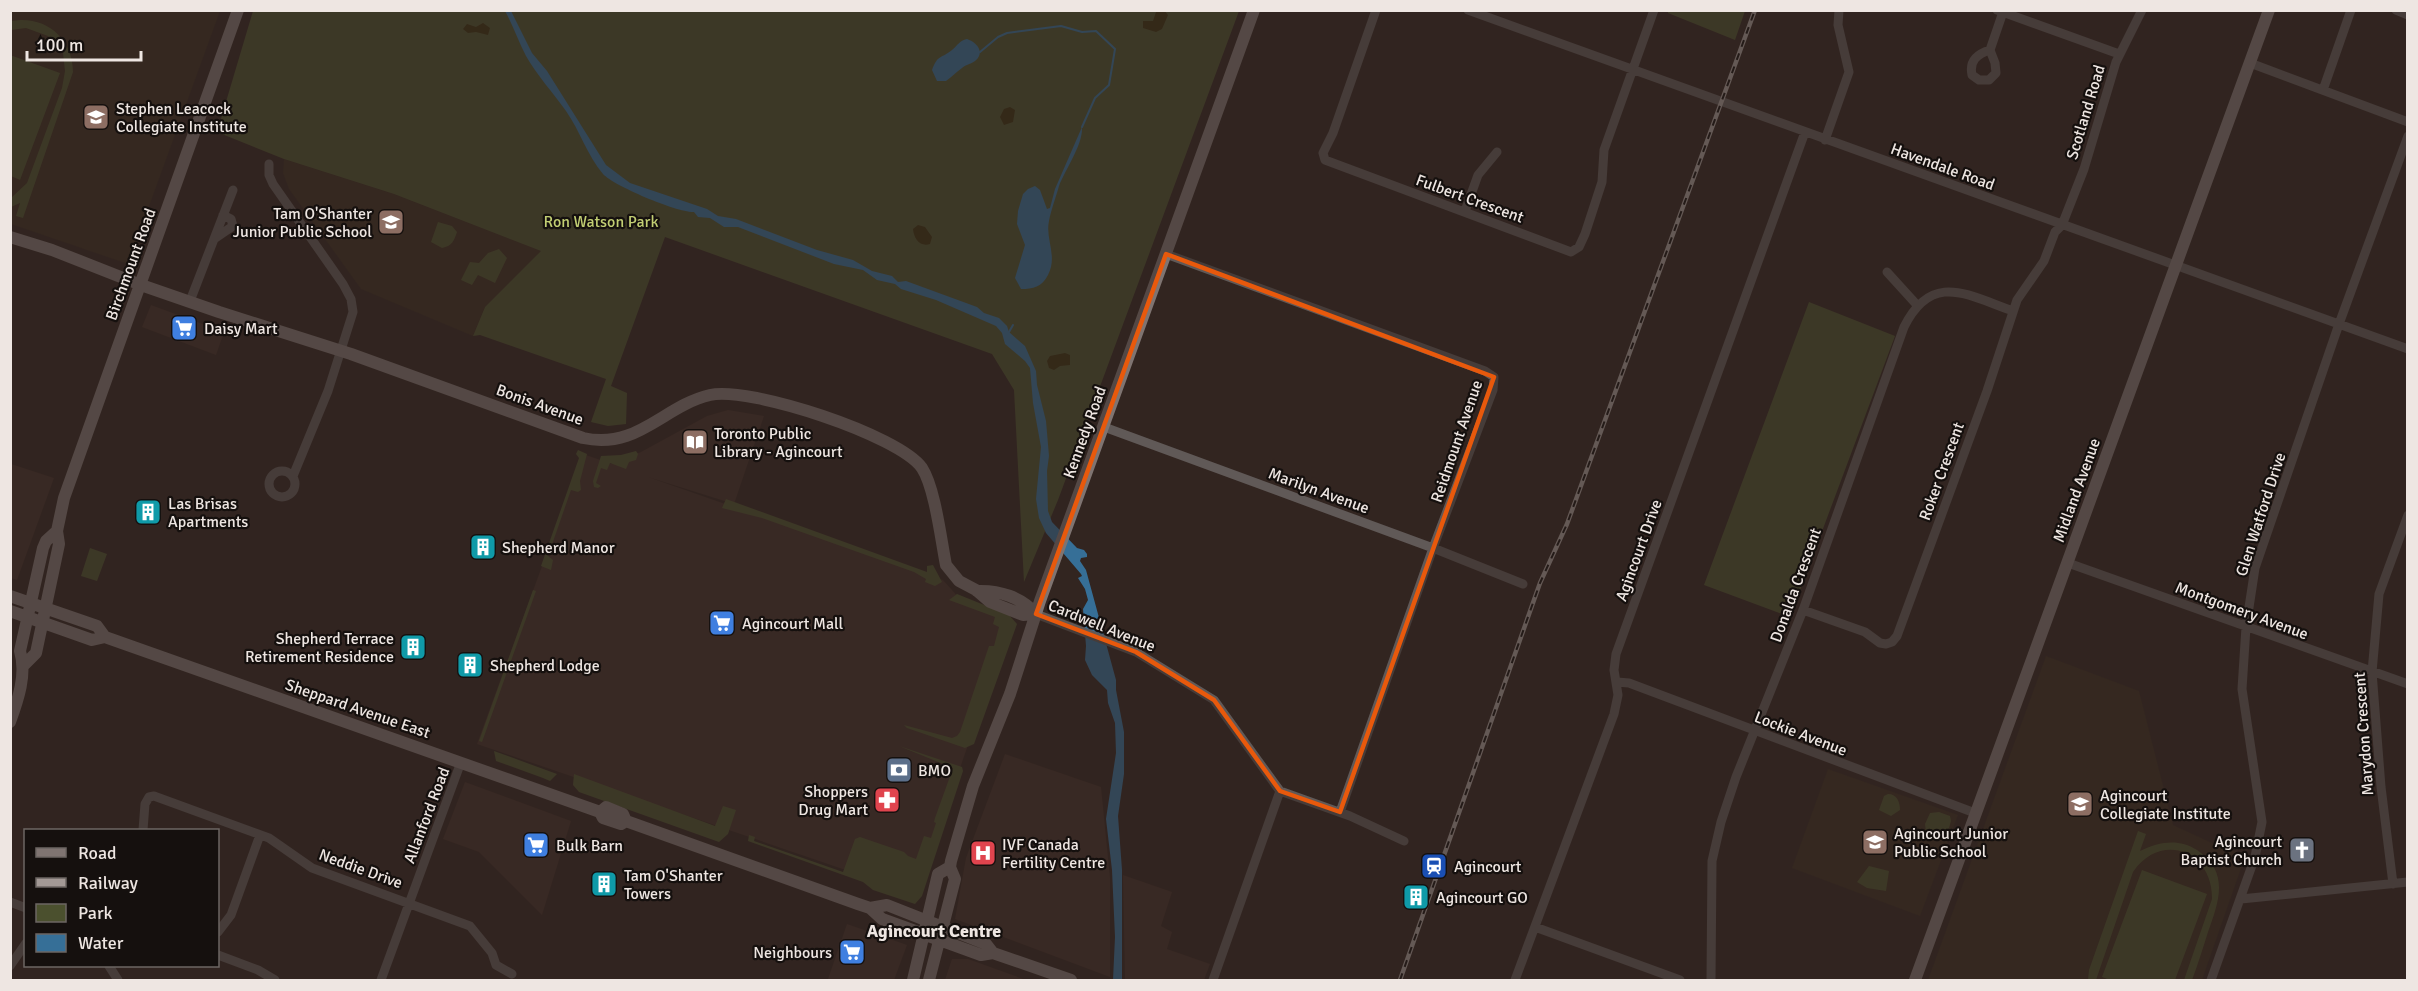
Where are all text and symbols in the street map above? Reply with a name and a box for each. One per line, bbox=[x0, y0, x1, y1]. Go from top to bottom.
scale bar bbox=[27, 24, 141, 62]
text: 100 m bbox=[36, 34, 83, 56]
street label: Scotland Road bbox=[2062, 63, 2110, 162]
place label: Stephen Leacock Collegiate Institute bbox=[116, 99, 247, 137]
school or university icon: Stephen Leacock Collegiate Institute bbox=[81, 102, 111, 132]
street label: Havendale Road bbox=[1888, 139, 1997, 195]
street label: Fulbert Crescent bbox=[1413, 170, 1527, 228]
place label: Tam O'Shanter Junior Public School bbox=[233, 204, 372, 242]
street label: Birchmount Road bbox=[101, 206, 160, 323]
school or university icon: Tam O'Shanter Junior Public School bbox=[376, 207, 406, 237]
park label: Ron Watson Park bbox=[544, 212, 658, 232]
supermarket icon: Daisy Mart bbox=[169, 313, 199, 343]
place label: Daisy Mart bbox=[204, 319, 278, 339]
street label: Reidmount Avenue bbox=[1427, 378, 1487, 505]
street label: Bonis Avenue bbox=[493, 380, 586, 430]
street label: Kennedy Road bbox=[1059, 384, 1111, 481]
street label: Roker Crescent bbox=[1915, 419, 1969, 523]
place label: Toronto Public Library - Agincourt bbox=[714, 424, 843, 462]
library icon: Toronto Public Library - Agincourt bbox=[680, 427, 710, 457]
street label: Midland Avenue bbox=[2049, 436, 2105, 545]
street label: Glen Watford Drive bbox=[2232, 450, 2290, 579]
street label: Marilyn Avenue bbox=[1266, 463, 1372, 518]
place label: Las Brisas Apartments bbox=[168, 494, 248, 532]
building icon: Las Brisas Apartments bbox=[133, 497, 163, 527]
street label: Agincourt Drive bbox=[1611, 497, 1667, 604]
street label: Donalda Crescent bbox=[1766, 525, 1826, 645]
building icon: Shepherd Manor bbox=[468, 532, 498, 562]
place label: Shepherd Manor bbox=[502, 538, 615, 558]
street label: Montgomery Avenue bbox=[2172, 578, 2311, 644]
street label: Cardwell Avenue bbox=[1045, 595, 1158, 657]
supermarket icon: Agincourt Mall bbox=[707, 608, 737, 638]
place label: Agincourt Mall bbox=[742, 614, 844, 634]
place label: Shepherd Terrace Retirement Residence bbox=[245, 629, 394, 667]
building icon: Shepherd Terrace Retirement Residence bbox=[398, 632, 428, 662]
building icon: Shepherd Lodge bbox=[455, 650, 485, 680]
place label: Shepherd Lodge bbox=[490, 656, 600, 676]
street label: Marydon Crescent bbox=[2350, 671, 2378, 796]
street label: Sheppard Avenue East bbox=[283, 675, 433, 743]
street label: Lockie Avenue bbox=[1751, 707, 1850, 761]
bank icon: BMO bbox=[884, 755, 914, 785]
place label: BMO bbox=[918, 761, 951, 781]
street label: Allanford Road bbox=[399, 765, 454, 866]
place label: Shoppers Drug Mart bbox=[798, 782, 868, 820]
pharmacy icon: Shoppers Drug Mart bbox=[872, 785, 902, 815]
place label: Agincourt Collegiate Institute bbox=[2100, 786, 2231, 824]
school or university icon: Agincourt Collegiate Institute bbox=[2065, 789, 2095, 819]
place label: Agincourt Junior Public School bbox=[1894, 824, 2008, 862]
school or university icon: Agincourt Junior Public School bbox=[1860, 827, 1890, 857]
legend bbox=[24, 829, 219, 967]
supermarket icon: Bulk Barn bbox=[521, 830, 551, 860]
place label: Agincourt Baptist Church bbox=[2181, 832, 2282, 870]
place label: IVF Canada Fertility Centre bbox=[1002, 835, 1105, 873]
church icon: Agincourt Baptist Church bbox=[2287, 835, 2317, 865]
place label: Bulk Barn bbox=[556, 836, 623, 856]
hospital icon: IVF Canada Fertility Centre bbox=[968, 838, 998, 868]
text: Road bbox=[78, 842, 117, 864]
street label: Neddie Drive bbox=[316, 845, 405, 893]
station icon: Agincourt bbox=[1419, 851, 1449, 881]
place label: Agincourt bbox=[1454, 857, 1522, 877]
place label: Tam O'Shanter Towers bbox=[624, 866, 723, 904]
building icon: Tam O'Shanter Towers bbox=[589, 869, 619, 899]
text: Railway bbox=[78, 872, 139, 894]
building icon: Agincourt GO bbox=[1401, 882, 1431, 912]
place label: Agincourt GO bbox=[1436, 888, 1528, 908]
text: Park bbox=[78, 902, 113, 924]
district label: Agincourt Centre bbox=[867, 920, 1001, 942]
text: Water bbox=[78, 932, 124, 954]
supermarket icon: Neighbours bbox=[837, 937, 867, 967]
place label: Neighbours bbox=[753, 943, 832, 963]

